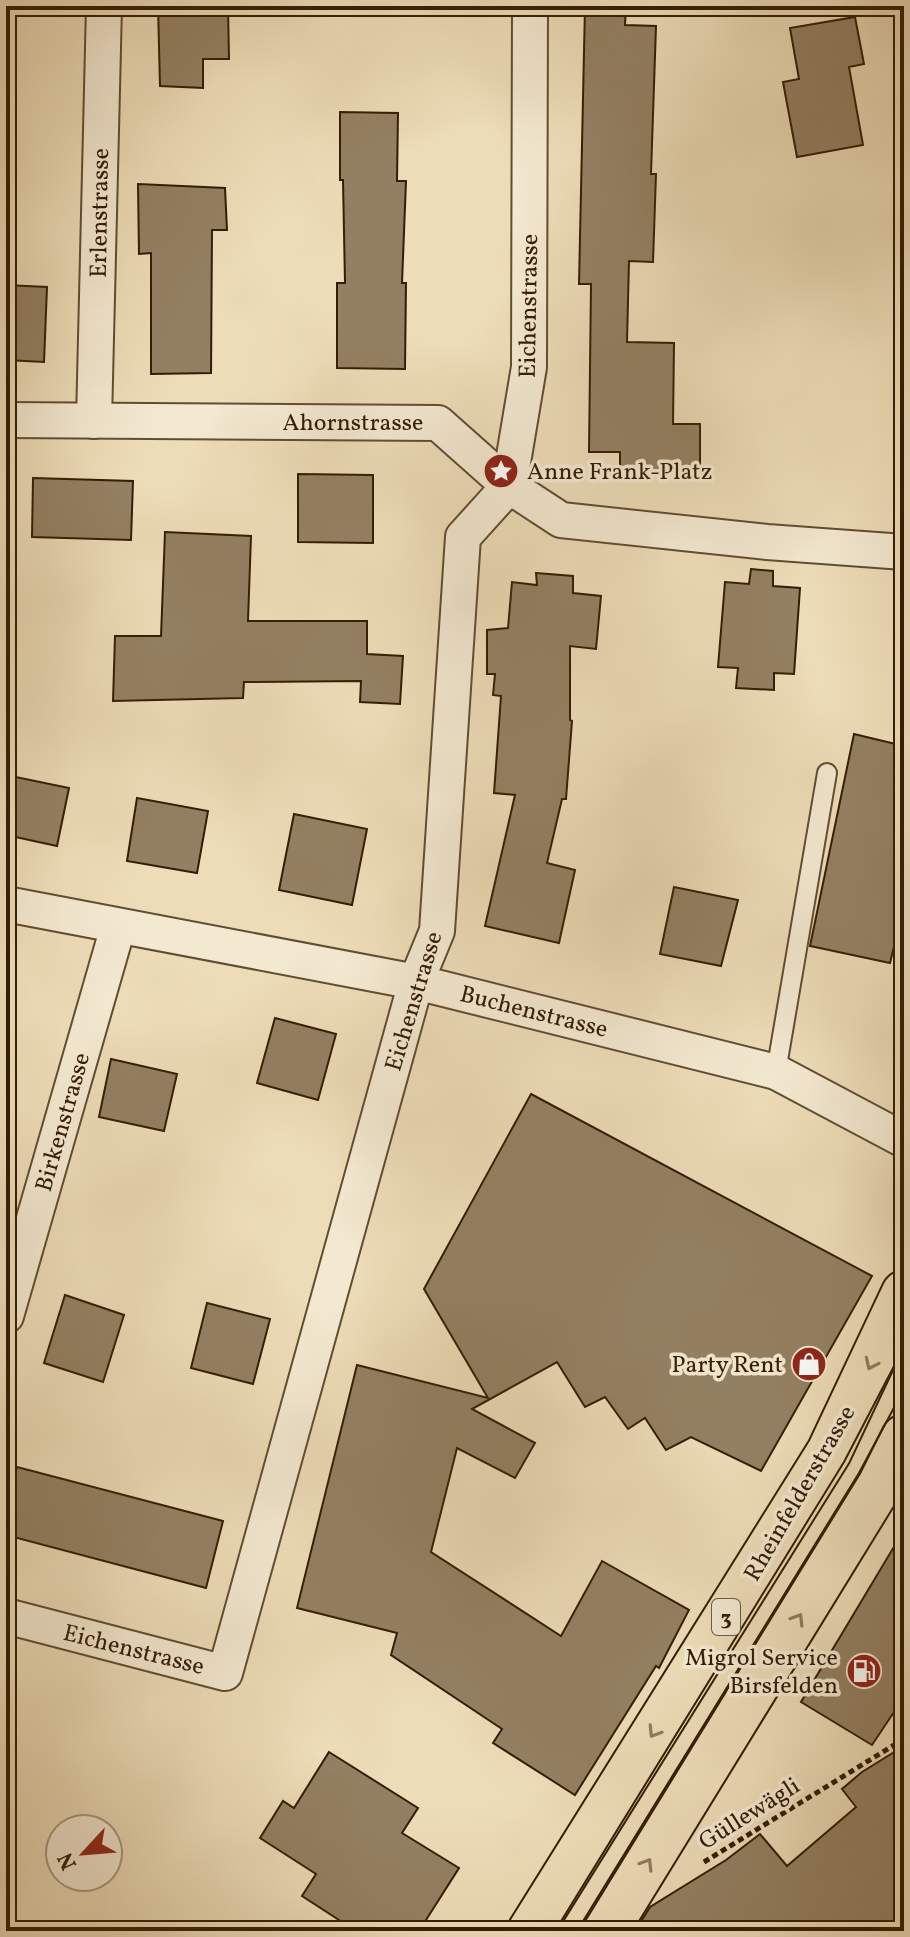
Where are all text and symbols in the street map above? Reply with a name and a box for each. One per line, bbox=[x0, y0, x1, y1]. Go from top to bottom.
street label: Erlenstrasse bbox=[83, 148, 119, 278]
street label: Eichenstrasse bbox=[512, 234, 548, 379]
street label: Ahornstrasse bbox=[283, 407, 423, 441]
place icon: Anne Frank-Platz bbox=[482, 452, 520, 490]
place label: Anne Frank-Platz bbox=[527, 456, 712, 490]
street label: Eichenstrasse bbox=[378, 928, 452, 1076]
street label: Buchenstrasse bbox=[456, 978, 611, 1048]
street label: Birkenstrasse bbox=[28, 1049, 100, 1196]
shop icon: Party Rent bbox=[790, 1345, 828, 1383]
place label: Party Rent bbox=[671, 1349, 783, 1383]
one-way arrow bbox=[865, 1355, 881, 1370]
street label: Rheinfelderstrasse bbox=[737, 1400, 865, 1588]
road number: 3 bbox=[712, 1599, 740, 1635]
one-way arrow bbox=[788, 1613, 803, 1628]
street label: Eichenstrasse bbox=[59, 1617, 208, 1685]
place label: Migrol Service Birsfelden bbox=[685, 1642, 838, 1704]
fuel station icon: Migrol Service Birsfelden bbox=[845, 1652, 883, 1690]
one-way arrow bbox=[649, 1723, 664, 1738]
street label: Güllewägli bbox=[693, 1770, 807, 1859]
north arrow bbox=[44, 1813, 124, 1893]
text: N bbox=[51, 1847, 86, 1875]
one-way arrow bbox=[637, 1858, 652, 1873]

